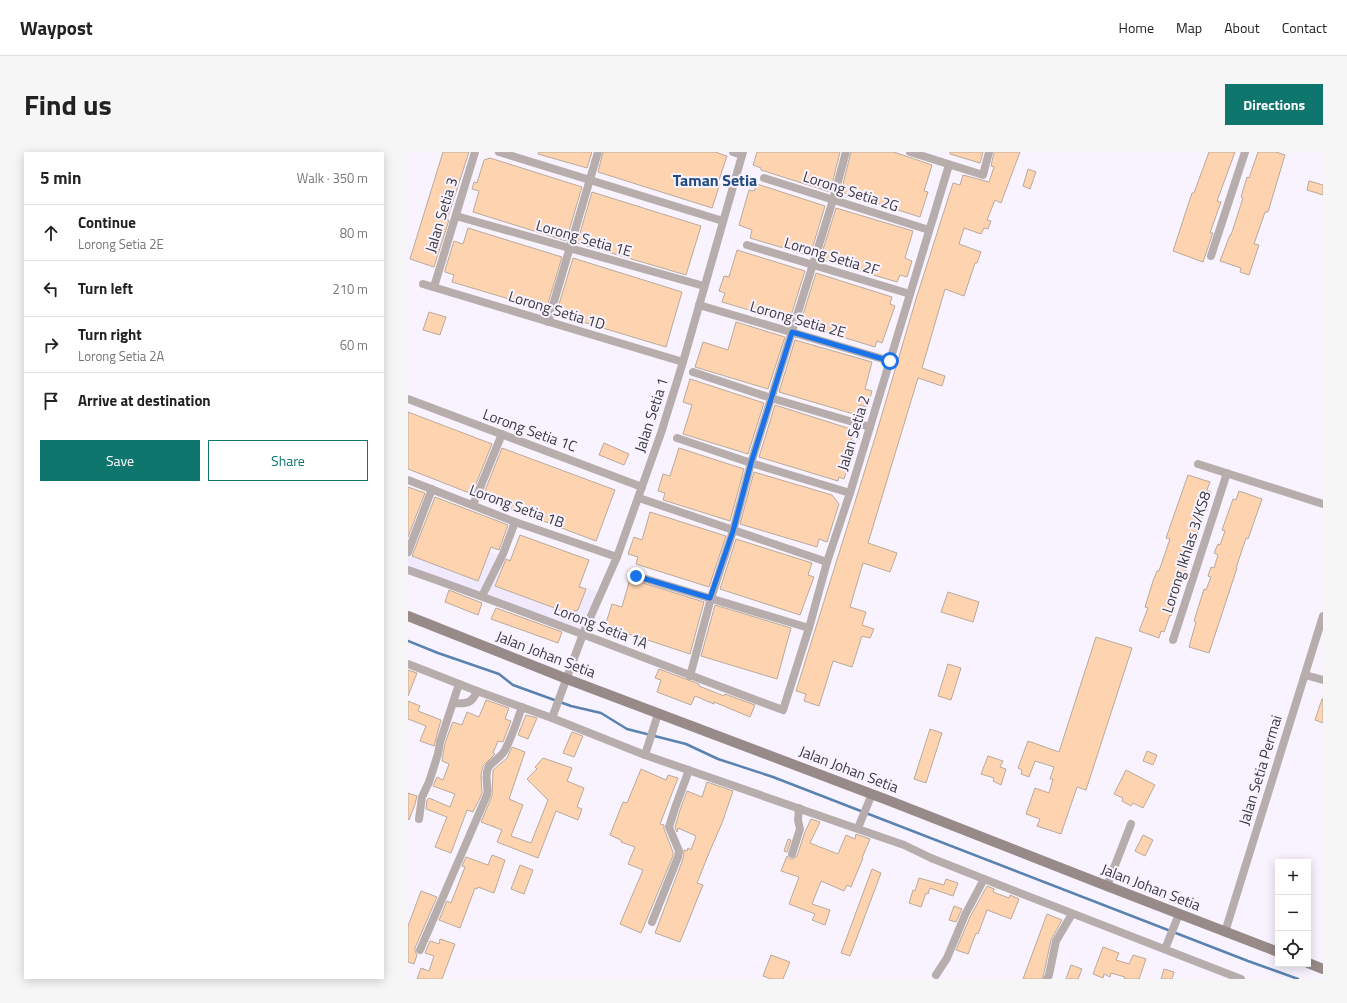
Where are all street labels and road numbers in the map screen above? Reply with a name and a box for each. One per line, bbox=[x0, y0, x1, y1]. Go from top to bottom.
street label: Lorong Setia 2G bbox=[800, 165, 902, 217]
street label: Jalan Setia 3 bbox=[419, 175, 463, 255]
street label: Lorong Setia 1E bbox=[533, 213, 635, 263]
street label: Lorong Setia 2F bbox=[782, 231, 883, 281]
street label: Lorong Setia 1D bbox=[506, 284, 608, 336]
street label: Lorong Setia 2E bbox=[747, 294, 849, 344]
street label: Jalan Setia 1 bbox=[628, 375, 674, 455]
street label: Jalan Setia 2 bbox=[831, 393, 875, 473]
street label: Lorong Setia 1C bbox=[480, 402, 580, 458]
street label: Lorong Setia 1B bbox=[466, 478, 568, 534]
street label: Lorong Ikhlas 3/KS8 bbox=[1155, 488, 1217, 616]
street label: Lorong Setia 1A bbox=[550, 597, 652, 655]
street label: Jalan Johan Setia bbox=[493, 624, 600, 684]
street label: Jalan Setia Permai bbox=[1232, 712, 1288, 828]
street label: Jalan Johan Setia bbox=[796, 739, 903, 799]
street label: Jalan Johan Setia bbox=[1098, 857, 1205, 917]

